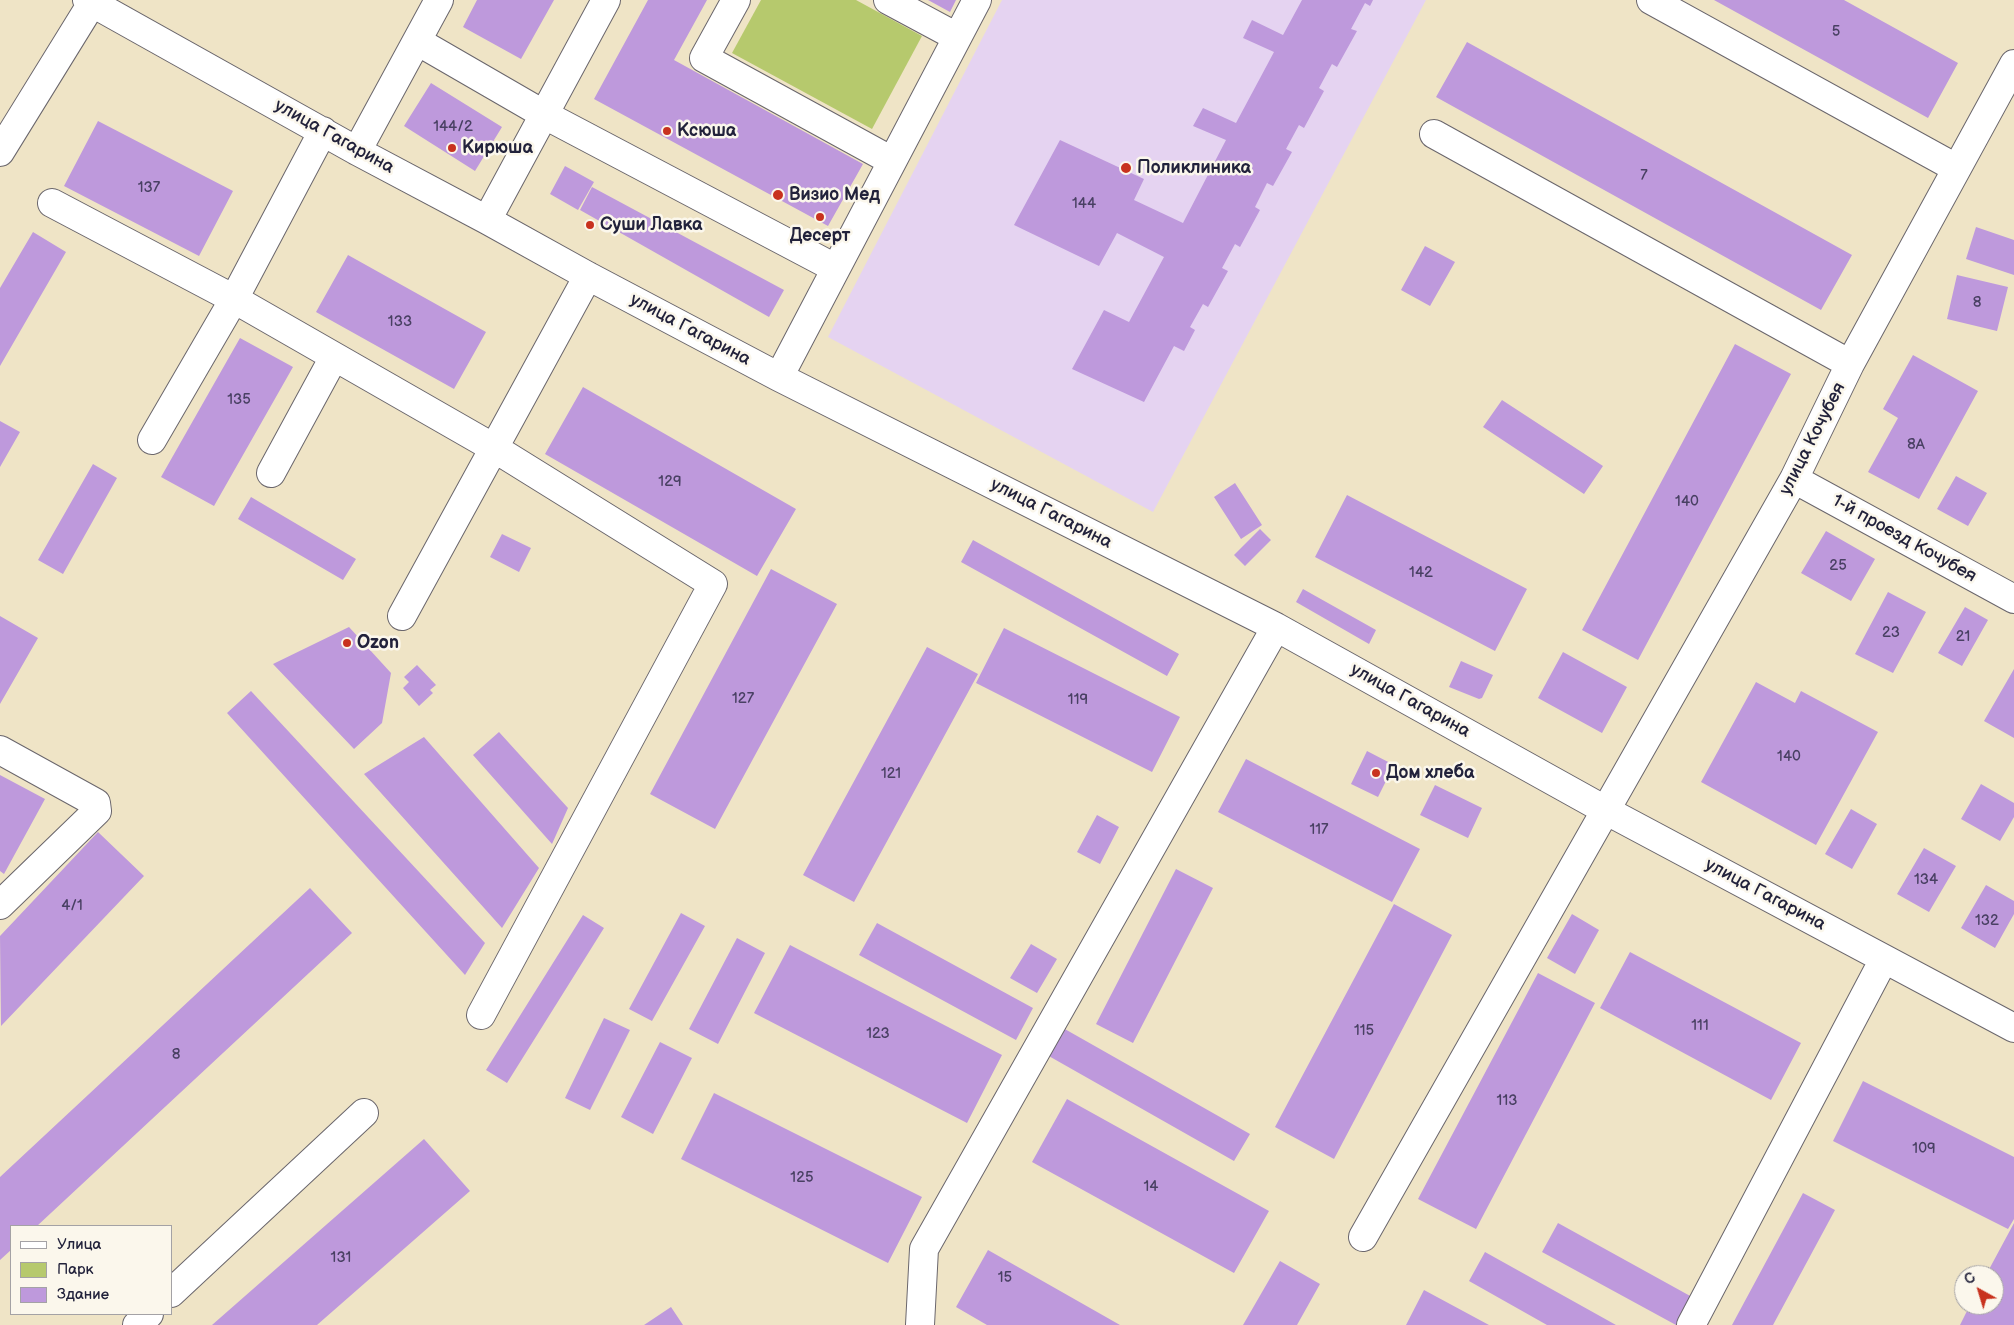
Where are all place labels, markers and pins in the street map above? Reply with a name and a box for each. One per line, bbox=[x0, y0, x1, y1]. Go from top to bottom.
place label: Ксюша bbox=[677, 120, 736, 142]
marker: Ксюша bbox=[661, 125, 673, 137]
place label: Кирюша bbox=[462, 137, 533, 159]
marker: Кирюша bbox=[446, 142, 458, 154]
place label: Поликлиника bbox=[1137, 157, 1251, 179]
marker: Поликлиника bbox=[1119, 161, 1133, 175]
place label: Визио Мед bbox=[789, 184, 880, 206]
marker: Визио Мед bbox=[771, 188, 785, 202]
marker: Десерт bbox=[814, 211, 826, 223]
place label: Суши Лавка bbox=[600, 214, 703, 236]
marker: Суши Лавка bbox=[584, 219, 596, 231]
place label: Десерт bbox=[790, 225, 850, 247]
place label: Ozon bbox=[357, 632, 399, 654]
marker: Ozon bbox=[341, 637, 353, 649]
place label: Дом хлеба bbox=[1386, 762, 1475, 784]
marker: Дом хлеба bbox=[1370, 767, 1382, 779]

